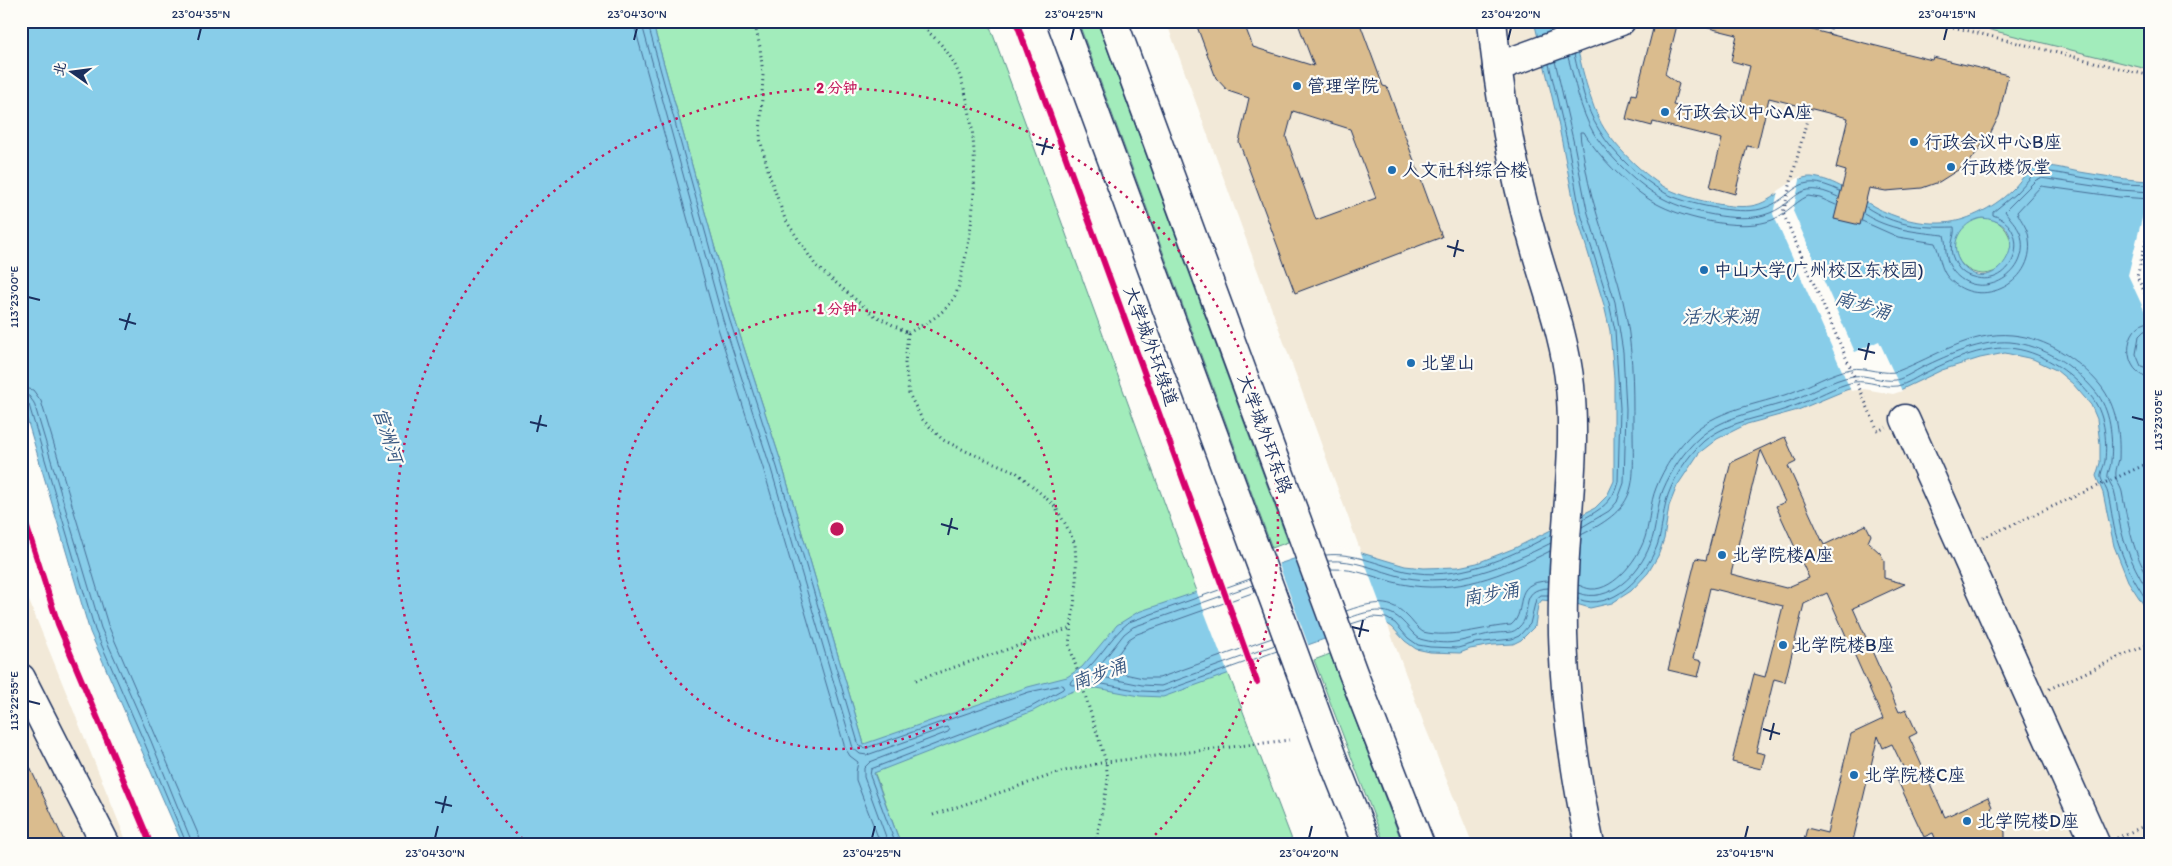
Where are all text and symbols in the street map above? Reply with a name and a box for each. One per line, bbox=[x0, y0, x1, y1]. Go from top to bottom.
text: 23°04'35"N bbox=[172, 7, 230, 21]
text: 23°04'30"N bbox=[607, 7, 667, 21]
text: 23°04'25"N bbox=[1045, 7, 1103, 21]
text: 23°04'20"N bbox=[1481, 7, 1541, 21]
text: 23°04'15"N bbox=[1918, 7, 1976, 21]
north arrow bbox=[48, 48, 98, 98]
text: 北 bbox=[50, 60, 70, 78]
place label: 管理学院 bbox=[1307, 75, 1379, 97]
text: 2 分钟 bbox=[816, 79, 858, 97]
marker: 管理学院 bbox=[1291, 80, 1303, 92]
place label: 行政会议中心A座 bbox=[1675, 101, 1813, 123]
marker: 行政会议中心A座 bbox=[1659, 106, 1671, 118]
place label: 行政会议中心B座 bbox=[1924, 131, 2062, 153]
marker: 行政会议中心B座 bbox=[1908, 136, 1920, 148]
place label: 行政楼饭堂 bbox=[1961, 156, 2051, 178]
place label: 人文社科综合楼 bbox=[1402, 159, 1528, 181]
marker: 行政楼饭堂 bbox=[1945, 161, 1957, 173]
marker: 人文社科综合楼 bbox=[1386, 164, 1398, 176]
place label: 中山大学(广州校区东校园) bbox=[1714, 259, 1924, 281]
marker: 中山大学(广州校区东校园) bbox=[1698, 264, 1710, 276]
text: 113°23'00"E bbox=[7, 266, 21, 328]
street label: 大学城外环绿道 bbox=[1119, 283, 1183, 409]
water label: 南步涌 bbox=[1832, 286, 1895, 325]
text: 1 分钟 bbox=[817, 300, 857, 318]
water label: 活水来湖 bbox=[1682, 305, 1760, 328]
place label: 北望山 bbox=[1421, 352, 1475, 374]
marker: 北望山 bbox=[1405, 357, 1417, 369]
street label: 大学城外环东路 bbox=[1233, 371, 1297, 497]
text: 113°23'05"E bbox=[2151, 389, 2165, 451]
water label: 官洲河 bbox=[368, 404, 409, 469]
centre of rings bbox=[828, 520, 846, 538]
place label: 北学院楼A座 bbox=[1732, 544, 1834, 566]
marker: 北学院楼A座 bbox=[1716, 549, 1728, 561]
water label: 南步涌 bbox=[1461, 578, 1522, 610]
place label: 北学院楼B座 bbox=[1793, 634, 1895, 656]
marker: 北学院楼B座 bbox=[1777, 639, 1789, 651]
water label: 南步涌 bbox=[1068, 653, 1131, 695]
text: 113°22'55"E bbox=[7, 671, 21, 731]
place label: 北学院楼C座 bbox=[1864, 764, 1966, 786]
marker: 北学院楼C座 bbox=[1848, 769, 1860, 781]
place label: 北学院楼D座 bbox=[1977, 810, 2079, 832]
marker: 北学院楼D座 bbox=[1961, 815, 1973, 827]
text: 23°04'30"N bbox=[405, 846, 465, 860]
text: 23°04'25"N bbox=[843, 846, 901, 860]
text: 23°04'20"N bbox=[1279, 846, 1339, 860]
text: 23°04'15"N bbox=[1716, 846, 1774, 860]

